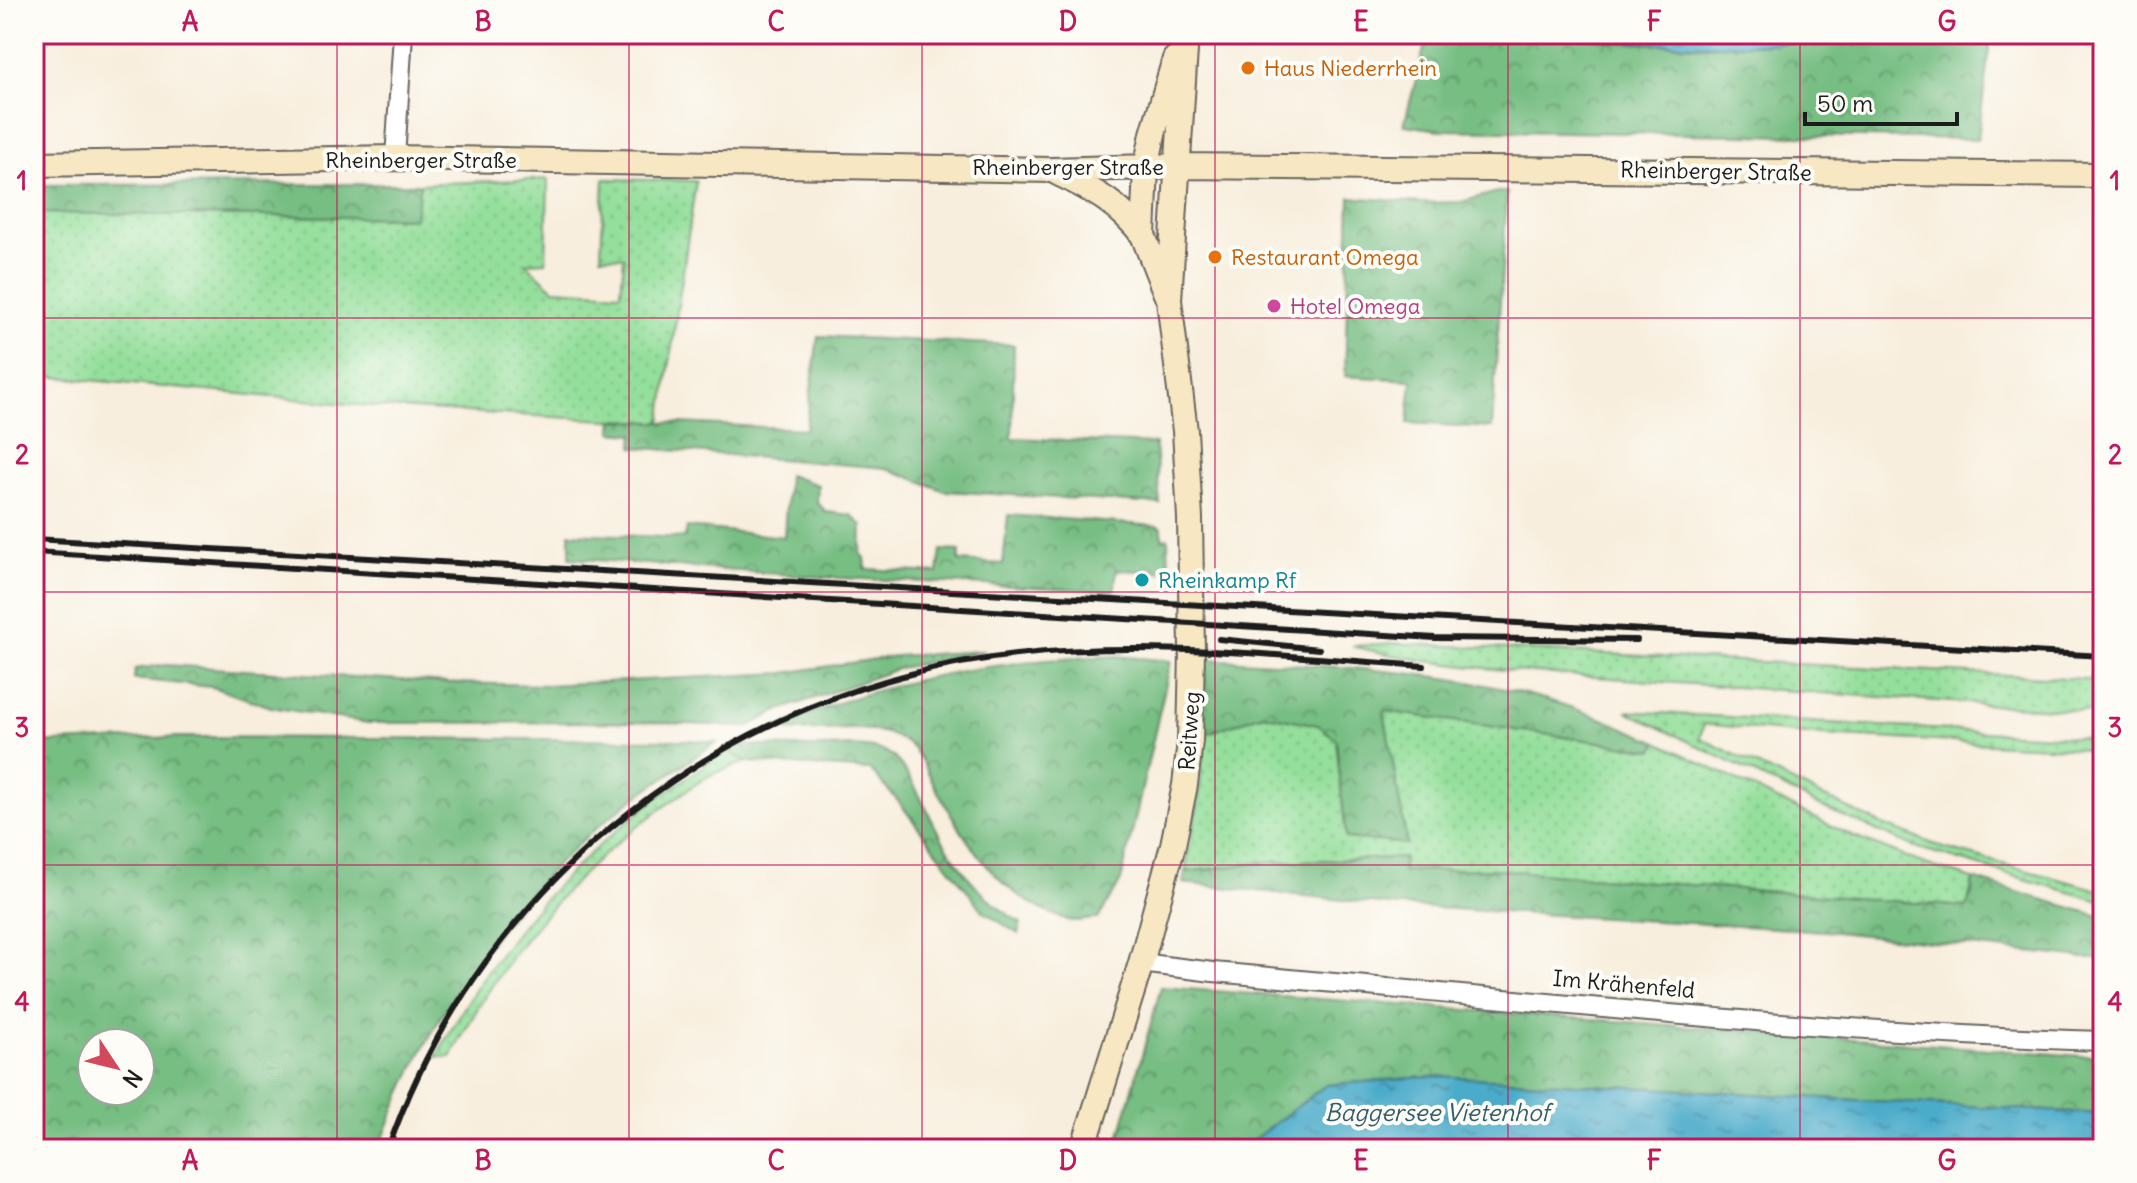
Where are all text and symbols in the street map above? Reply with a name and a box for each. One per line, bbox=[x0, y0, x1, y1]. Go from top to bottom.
text: A bbox=[182, 5, 199, 38]
text: B bbox=[474, 5, 492, 38]
text: C bbox=[767, 5, 785, 38]
text: D bbox=[1059, 5, 1077, 38]
text: E bbox=[1353, 5, 1369, 38]
text: F bbox=[1647, 5, 1662, 38]
text: G bbox=[1938, 5, 1957, 38]
place label: Haus Niederrhein bbox=[1264, 54, 1437, 82]
marker: Haus Niederrhein bbox=[1239, 59, 1257, 77]
scale bar bbox=[1805, 76, 1957, 126]
text: 50 m bbox=[1817, 88, 1873, 118]
street label: Rheinberger Straße bbox=[325, 146, 517, 174]
street label: Rheinberger Straße bbox=[972, 153, 1164, 181]
street label: Rheinberger Straße bbox=[1620, 155, 1812, 187]
text: 1 bbox=[17, 164, 27, 197]
text: 1 bbox=[2110, 164, 2120, 197]
place label: Restaurant Omega bbox=[1231, 243, 1419, 271]
marker: Restaurant Omega bbox=[1206, 248, 1224, 266]
place label: Hotel Omega bbox=[1290, 292, 1420, 320]
marker: Hotel Omega bbox=[1265, 297, 1283, 315]
text: 2 bbox=[15, 438, 29, 471]
text: 2 bbox=[2108, 438, 2122, 471]
place label: Rheinkamp Rf bbox=[1158, 566, 1297, 594]
marker: Rheinkamp Rf bbox=[1133, 571, 1151, 589]
street label: Reitweg bbox=[1172, 691, 1206, 771]
text: 3 bbox=[15, 711, 29, 744]
text: 3 bbox=[2108, 711, 2122, 744]
street label: Im Krähenfeld bbox=[1552, 964, 1696, 1004]
text: 4 bbox=[14, 985, 30, 1018]
text: 4 bbox=[2107, 985, 2123, 1018]
north arrow bbox=[76, 1027, 156, 1107]
text: N bbox=[117, 1064, 148, 1093]
water label: Baggersee Vietenhof bbox=[1325, 1097, 1554, 1127]
text: A bbox=[182, 1144, 199, 1177]
text: B bbox=[474, 1144, 492, 1177]
text: C bbox=[767, 1144, 785, 1177]
text: D bbox=[1059, 1144, 1077, 1177]
text: E bbox=[1353, 1144, 1369, 1177]
text: F bbox=[1647, 1144, 1662, 1177]
text: G bbox=[1938, 1144, 1957, 1177]

